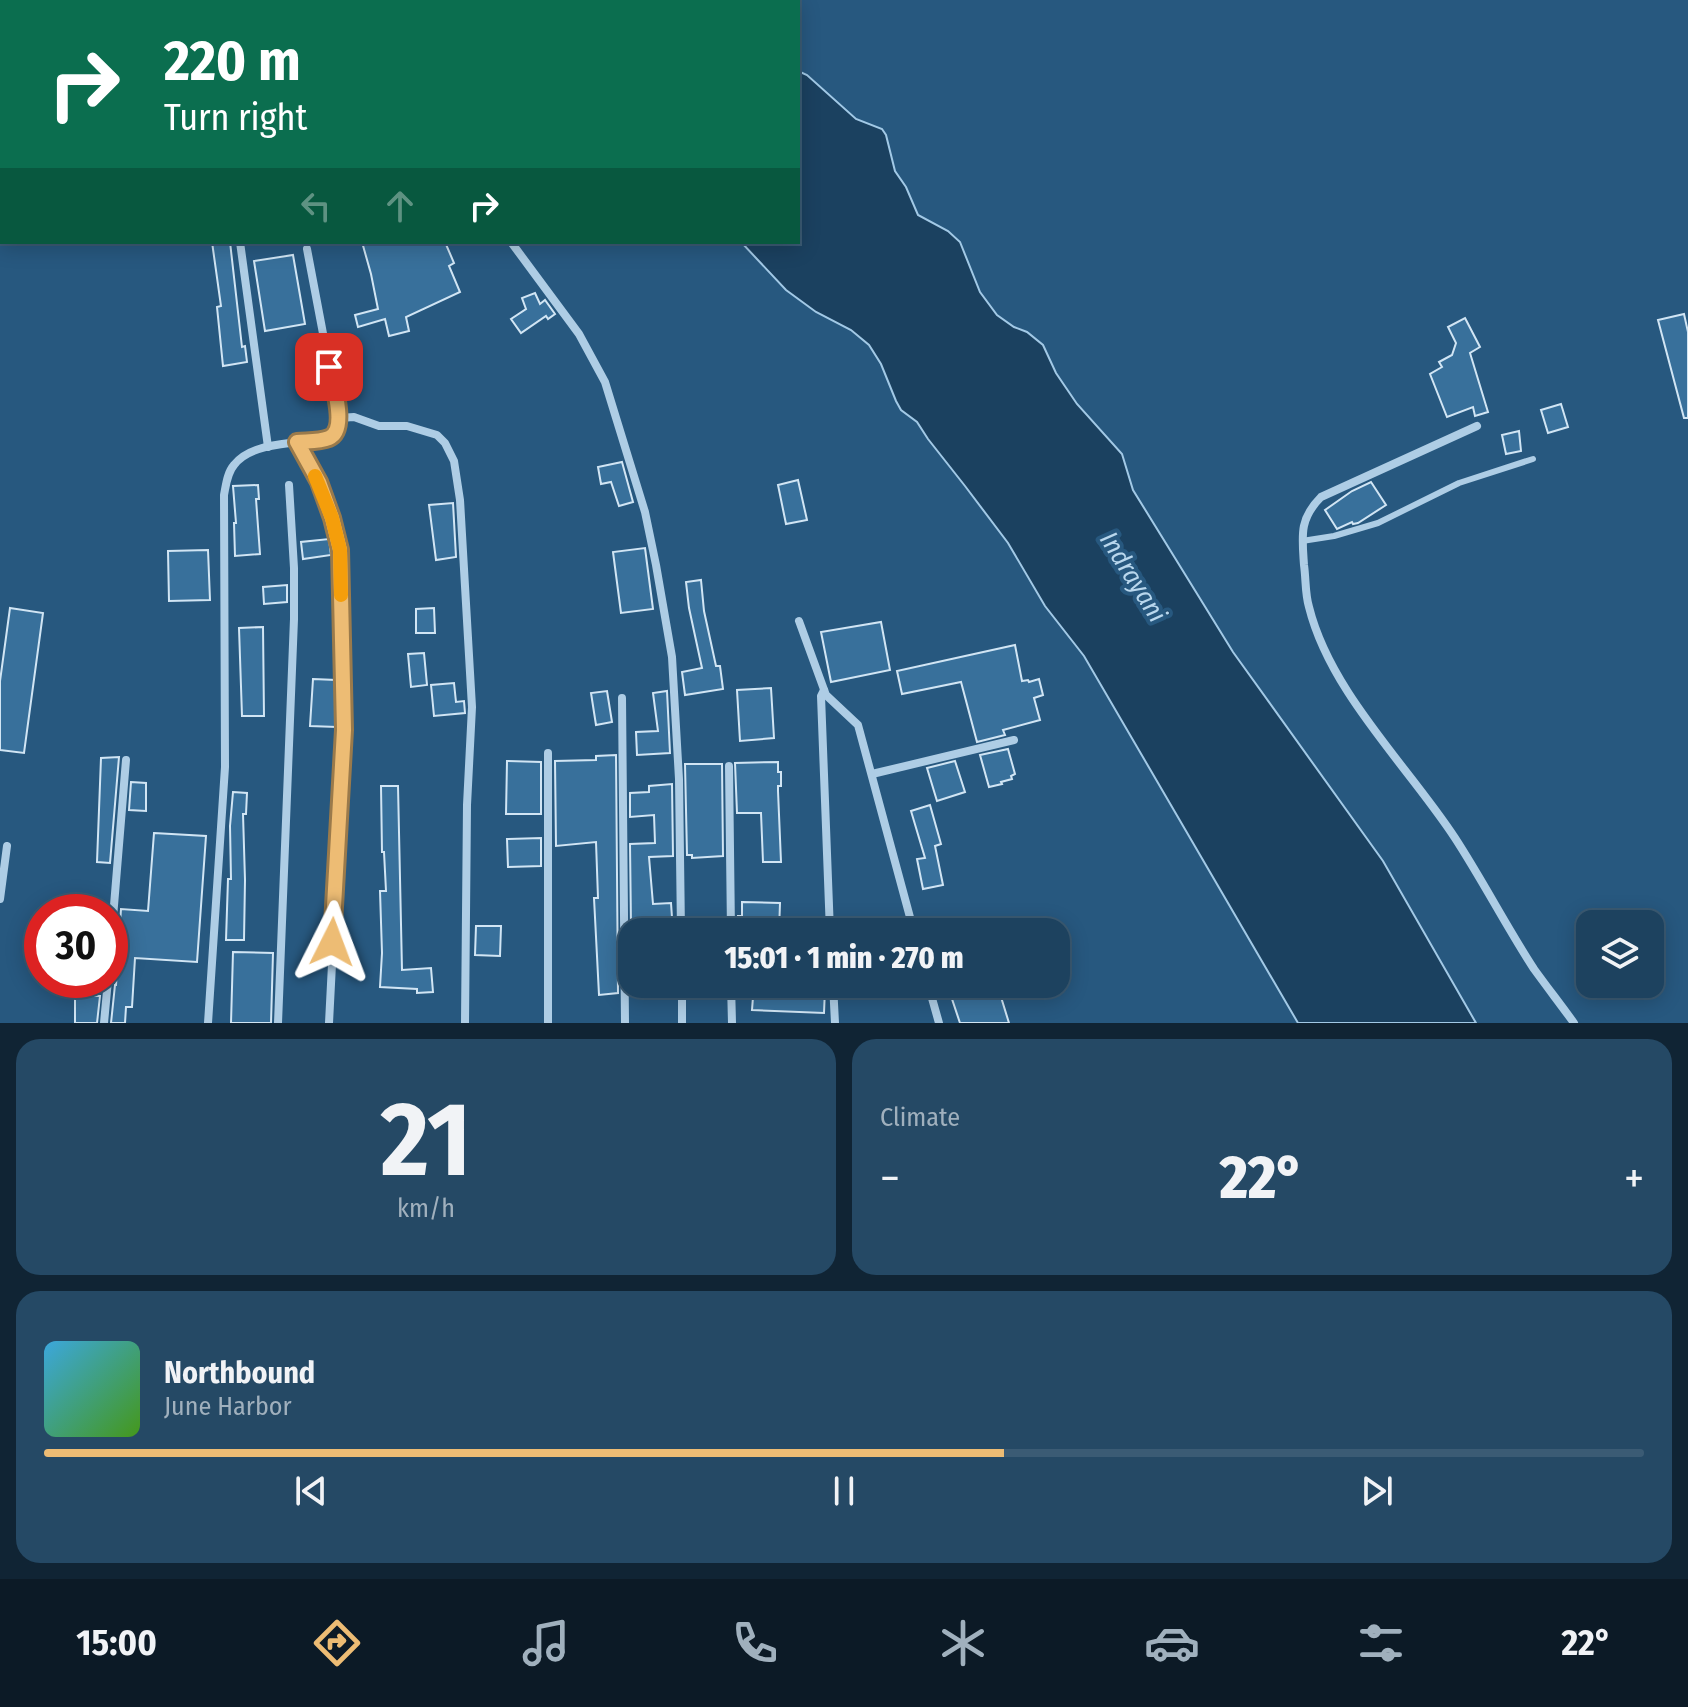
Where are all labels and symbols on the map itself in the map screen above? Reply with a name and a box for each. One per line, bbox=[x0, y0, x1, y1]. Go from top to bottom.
pin bbox=[295, 333, 363, 401]
water label: Indrayani bbox=[1093, 526, 1173, 628]
speed limit sign: 30 bbox=[24, 894, 128, 998]
position arrow bbox=[290, 900, 374, 984]

